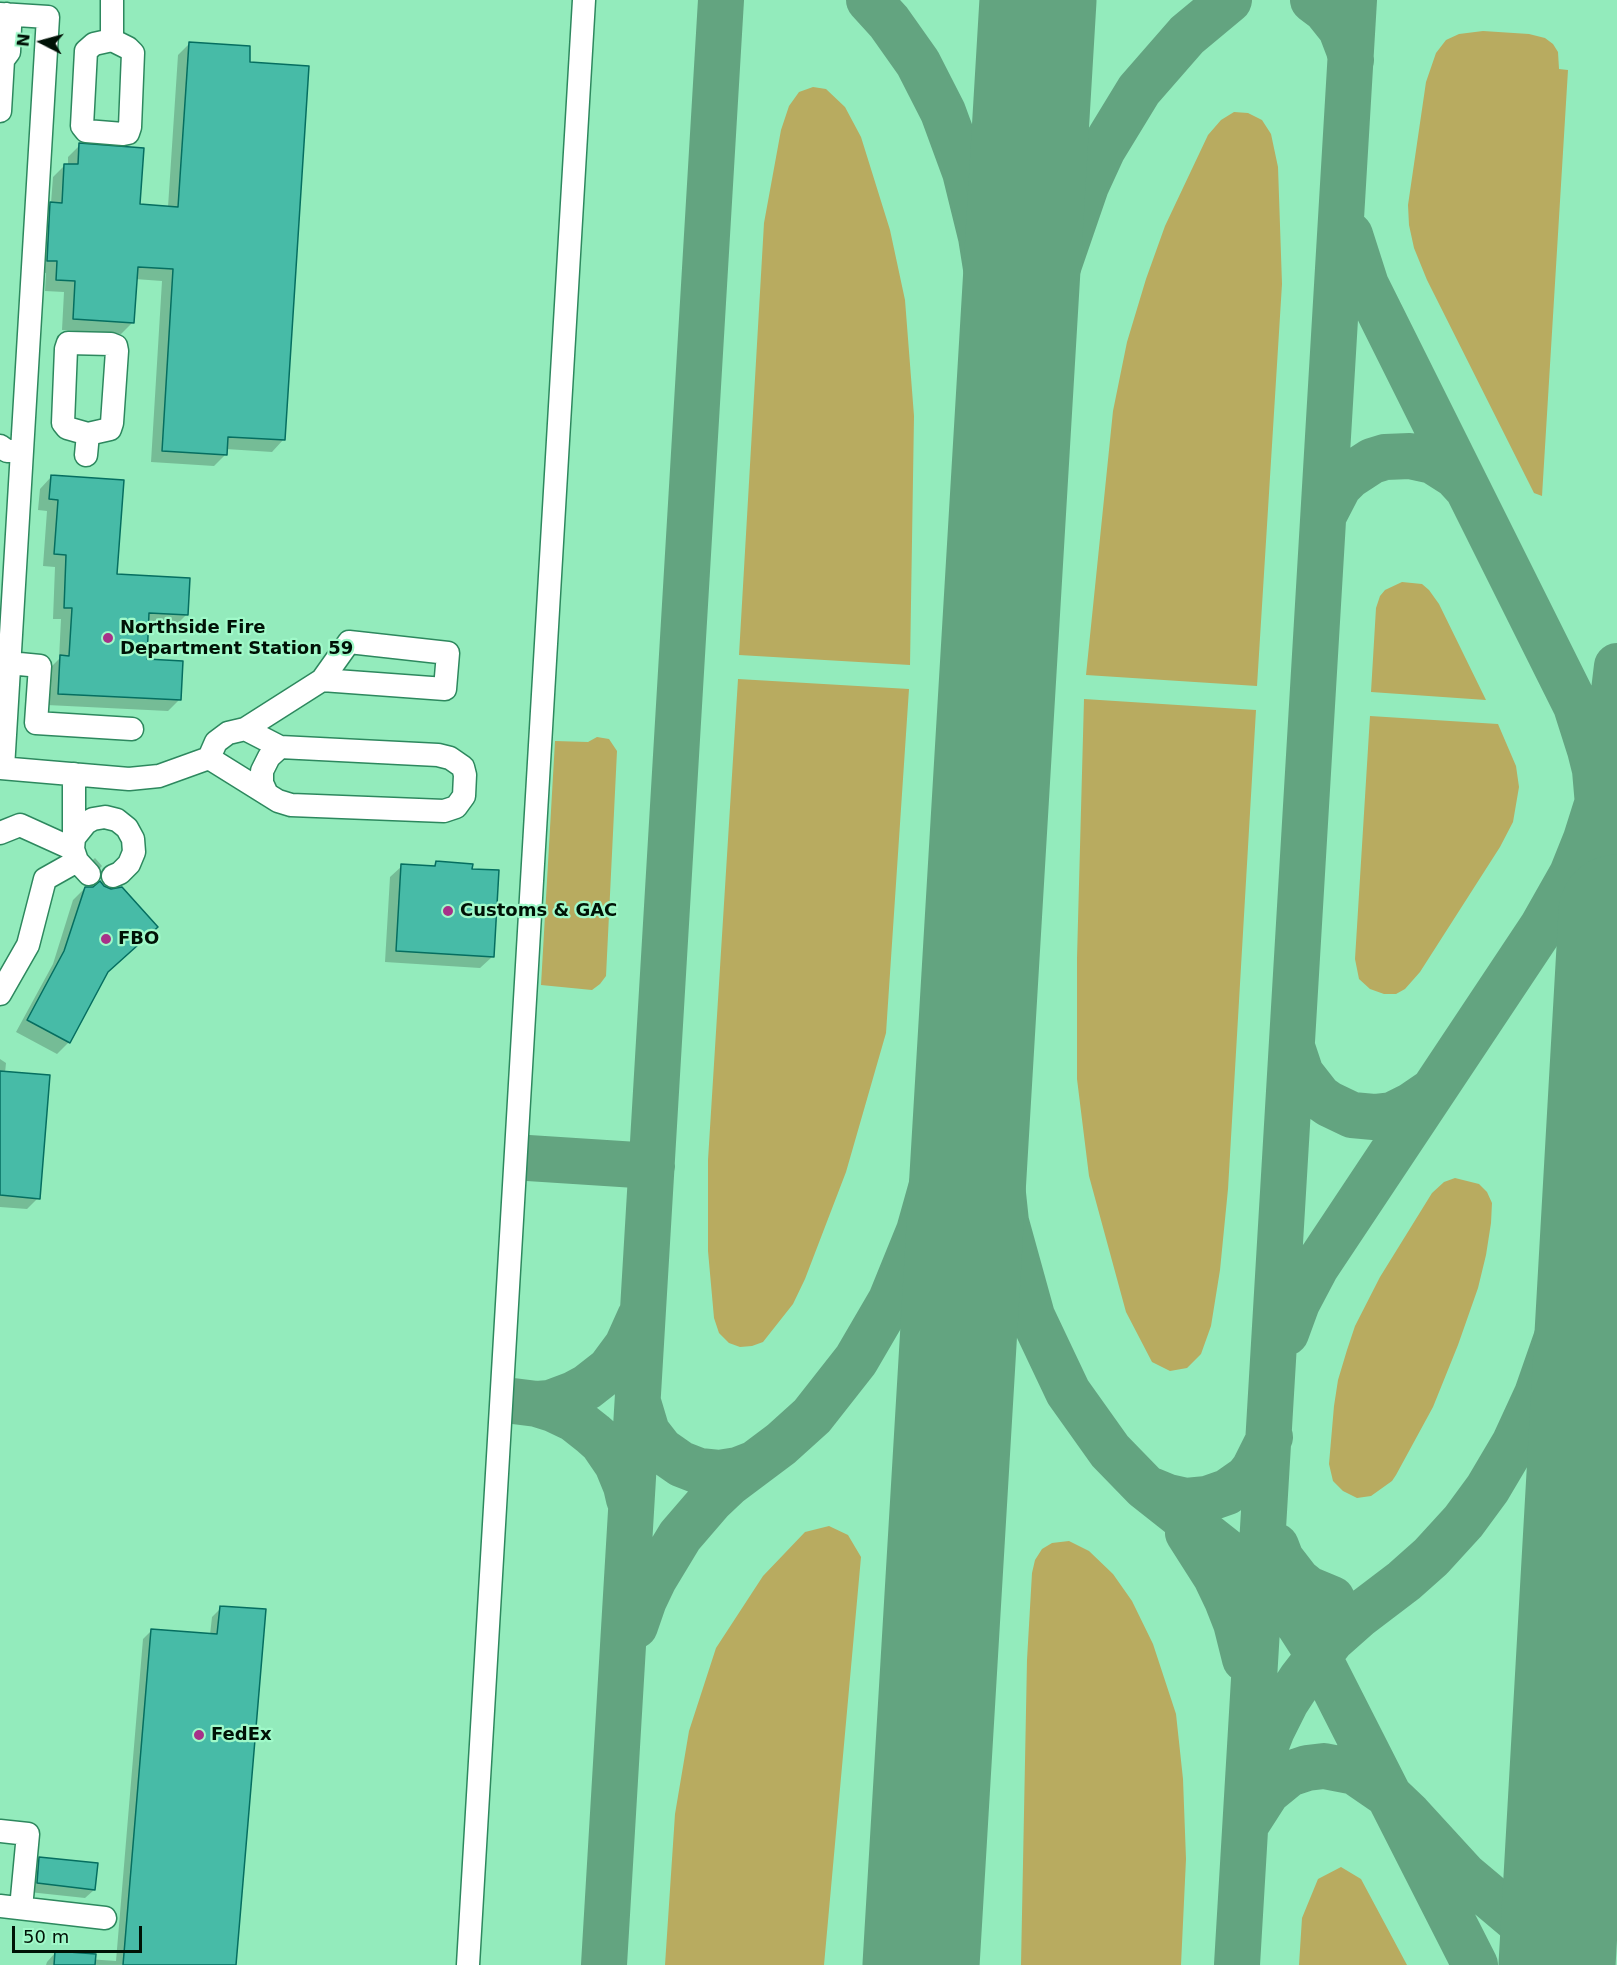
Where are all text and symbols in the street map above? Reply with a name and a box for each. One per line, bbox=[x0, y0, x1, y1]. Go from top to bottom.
north arrow bbox=[12, 12, 72, 72]
text: N bbox=[13, 32, 34, 48]
place label: Northside Fire Department Station 59 bbox=[120, 617, 353, 660]
marker: Northside Fire Department Station 59 bbox=[101, 631, 115, 645]
place label: Customs & GAC bbox=[460, 900, 617, 922]
marker: Customs & GAC bbox=[441, 904, 455, 918]
place label: FBO bbox=[118, 928, 159, 950]
marker: FBO bbox=[99, 932, 113, 946]
place label: FedEx bbox=[211, 1724, 272, 1746]
marker: FedEx bbox=[192, 1728, 206, 1742]
scale bar bbox=[15, 1914, 146, 1952]
text: 50 m bbox=[23, 1926, 69, 1947]

